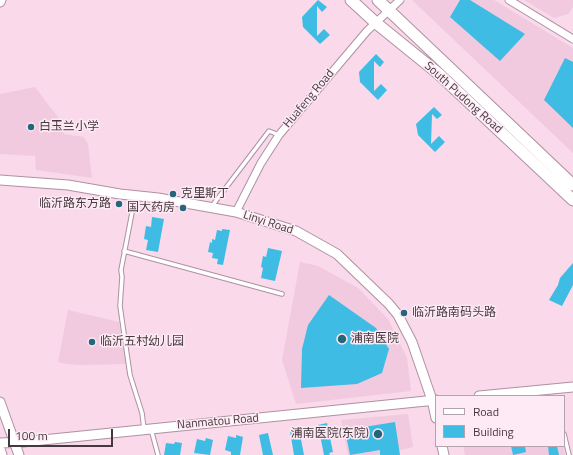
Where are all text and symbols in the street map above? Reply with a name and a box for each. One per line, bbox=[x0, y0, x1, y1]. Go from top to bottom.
street label: South Pudong Road bbox=[421, 59, 505, 137]
street label: Huafeng Road bbox=[280, 67, 338, 131]
place label: 白玉兰小学 bbox=[39, 120, 99, 134]
marker: 白玉兰小学 bbox=[26, 122, 36, 132]
place label: 克里斯丁 bbox=[181, 187, 229, 201]
marker: 克里斯丁 bbox=[168, 189, 178, 199]
place label: 临沂路东方路 bbox=[39, 197, 111, 211]
marker: 临沂路东方路 bbox=[114, 199, 124, 209]
place label: 国大药房 bbox=[127, 201, 175, 215]
marker: 国大药房 bbox=[178, 203, 188, 213]
street label: Linyi Road bbox=[241, 208, 295, 238]
place label: 临沂路南码头路 bbox=[412, 306, 496, 320]
marker: 临沂路南码头路 bbox=[399, 308, 409, 318]
place label: 浦南医院 bbox=[351, 332, 399, 346]
marker: 浦南医院 bbox=[336, 333, 348, 345]
place label: 临沂五村幼儿园 bbox=[100, 335, 184, 349]
marker: 临沂五村幼儿园 bbox=[87, 337, 97, 347]
legend bbox=[435, 395, 565, 447]
text: Road bbox=[473, 402, 499, 421]
street label: Nanmatou Road bbox=[176, 411, 260, 433]
scale bar bbox=[10, 421, 115, 447]
text: Building bbox=[473, 422, 514, 441]
text: 100 m bbox=[15, 426, 48, 445]
place label: 浦南医院(东院) bbox=[291, 427, 369, 441]
marker: 浦南医院(东院) bbox=[372, 428, 384, 440]

